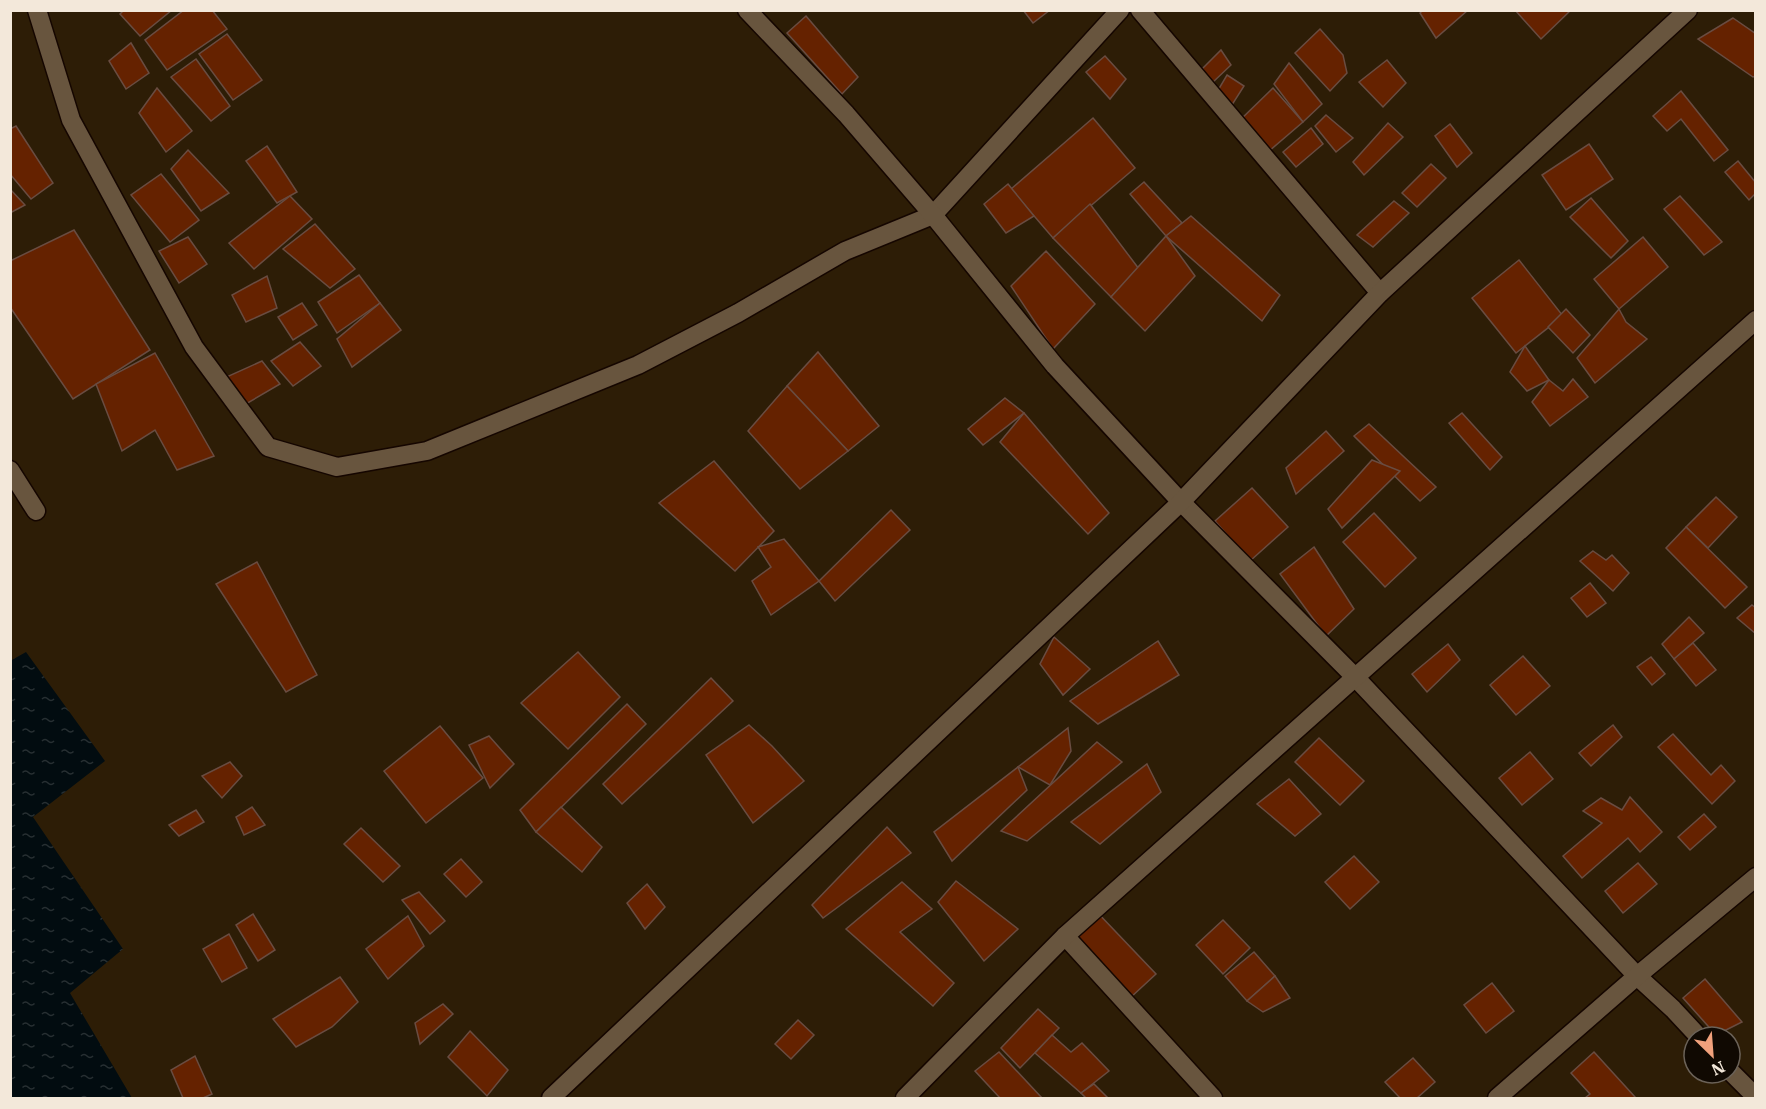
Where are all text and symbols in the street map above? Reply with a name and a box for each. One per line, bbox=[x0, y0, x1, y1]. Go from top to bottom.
north arrow bbox=[1682, 1025, 1742, 1085]
text: N bbox=[1708, 1057, 1728, 1080]

